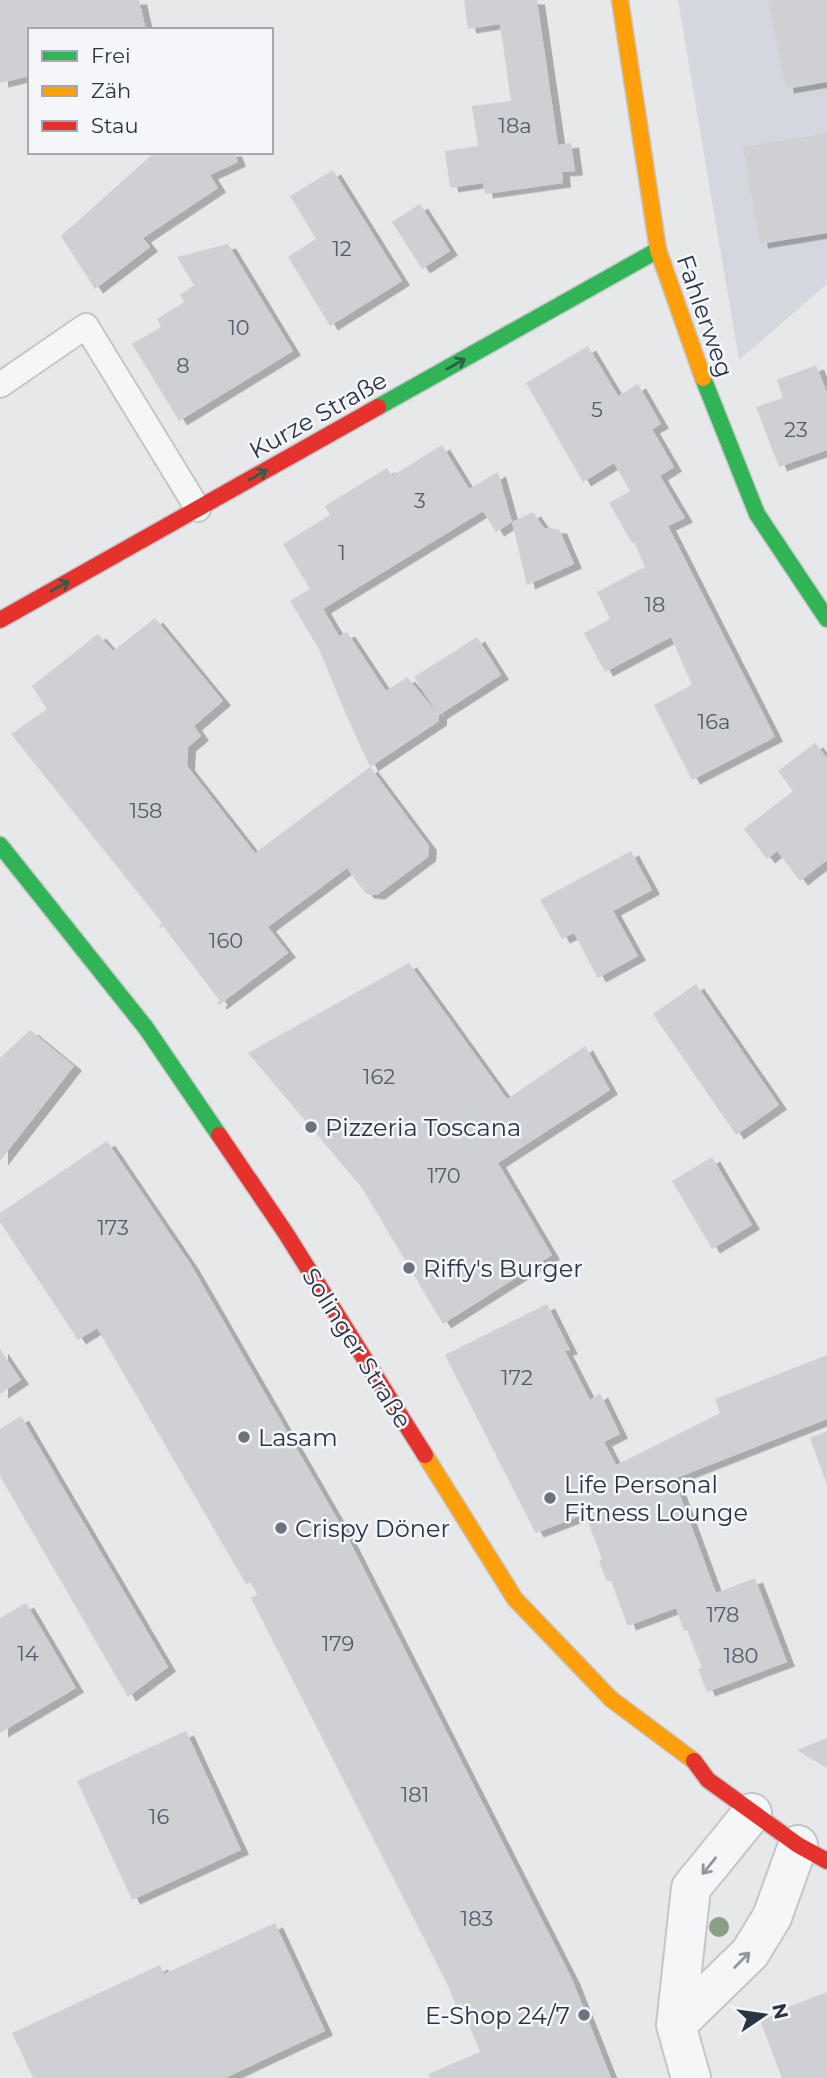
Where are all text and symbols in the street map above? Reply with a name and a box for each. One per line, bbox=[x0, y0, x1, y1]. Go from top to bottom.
legend bbox=[28, 28, 273, 154]
text: Frei bbox=[91, 43, 131, 68]
text: Zäh bbox=[91, 78, 131, 103]
text: Stau bbox=[91, 113, 139, 138]
house number: 18a bbox=[498, 113, 532, 138]
house number: 12 bbox=[332, 236, 352, 261]
street label: Fahlerweg bbox=[671, 251, 739, 381]
house number: 10 bbox=[228, 315, 250, 340]
house number: 8 bbox=[176, 353, 190, 378]
one-way arrow bbox=[446, 357, 466, 371]
street label: Kurze Straße bbox=[244, 365, 392, 465]
house number: 5 bbox=[591, 397, 603, 422]
house number: 23 bbox=[784, 417, 808, 442]
one-way arrow bbox=[247, 468, 268, 481]
house number: 3 bbox=[414, 488, 426, 513]
house number: 1 bbox=[338, 540, 346, 565]
one-way arrow bbox=[49, 579, 69, 593]
house number: 18 bbox=[645, 592, 665, 617]
house number: 16a bbox=[698, 709, 730, 734]
house number: 158 bbox=[130, 798, 162, 823]
house number: 160 bbox=[209, 928, 243, 953]
house number: 162 bbox=[363, 1064, 395, 1089]
place label: Pizzeria Toscana bbox=[325, 1113, 521, 1142]
marker: Pizzeria Toscana bbox=[303, 1119, 319, 1135]
house number: 170 bbox=[427, 1163, 461, 1188]
house number: 173 bbox=[97, 1215, 129, 1240]
place label: Riffy's Burger bbox=[423, 1254, 583, 1283]
marker: Riffy's Burger bbox=[401, 1260, 417, 1276]
street label: Solinger Straße bbox=[296, 1262, 418, 1434]
house number: 172 bbox=[501, 1365, 533, 1390]
place label: Lasam bbox=[258, 1423, 338, 1452]
marker: Lasam bbox=[236, 1429, 252, 1445]
place label: Life Personal Fitness Lounge bbox=[564, 1470, 748, 1527]
marker: Life Personal Fitness Lounge bbox=[542, 1490, 558, 1506]
place label: Crispy Döner bbox=[295, 1514, 450, 1543]
marker: Crispy Döner bbox=[273, 1520, 289, 1536]
house number: 178 bbox=[707, 1602, 739, 1627]
house number: 179 bbox=[322, 1631, 354, 1656]
house number: 14 bbox=[17, 1641, 39, 1666]
house number: 180 bbox=[724, 1643, 758, 1668]
house number: 181 bbox=[401, 1782, 429, 1807]
house number: 16 bbox=[149, 1804, 169, 1829]
one-way arrow bbox=[701, 1856, 717, 1874]
house number: 183 bbox=[461, 1906, 493, 1931]
one-way arrow bbox=[734, 1952, 751, 1969]
north arrow bbox=[729, 1980, 799, 2050]
place label: E-Shop 24/7 bbox=[425, 2001, 570, 2030]
text: N bbox=[767, 2001, 793, 2021]
marker: E-Shop 24/7 bbox=[576, 2007, 592, 2023]

